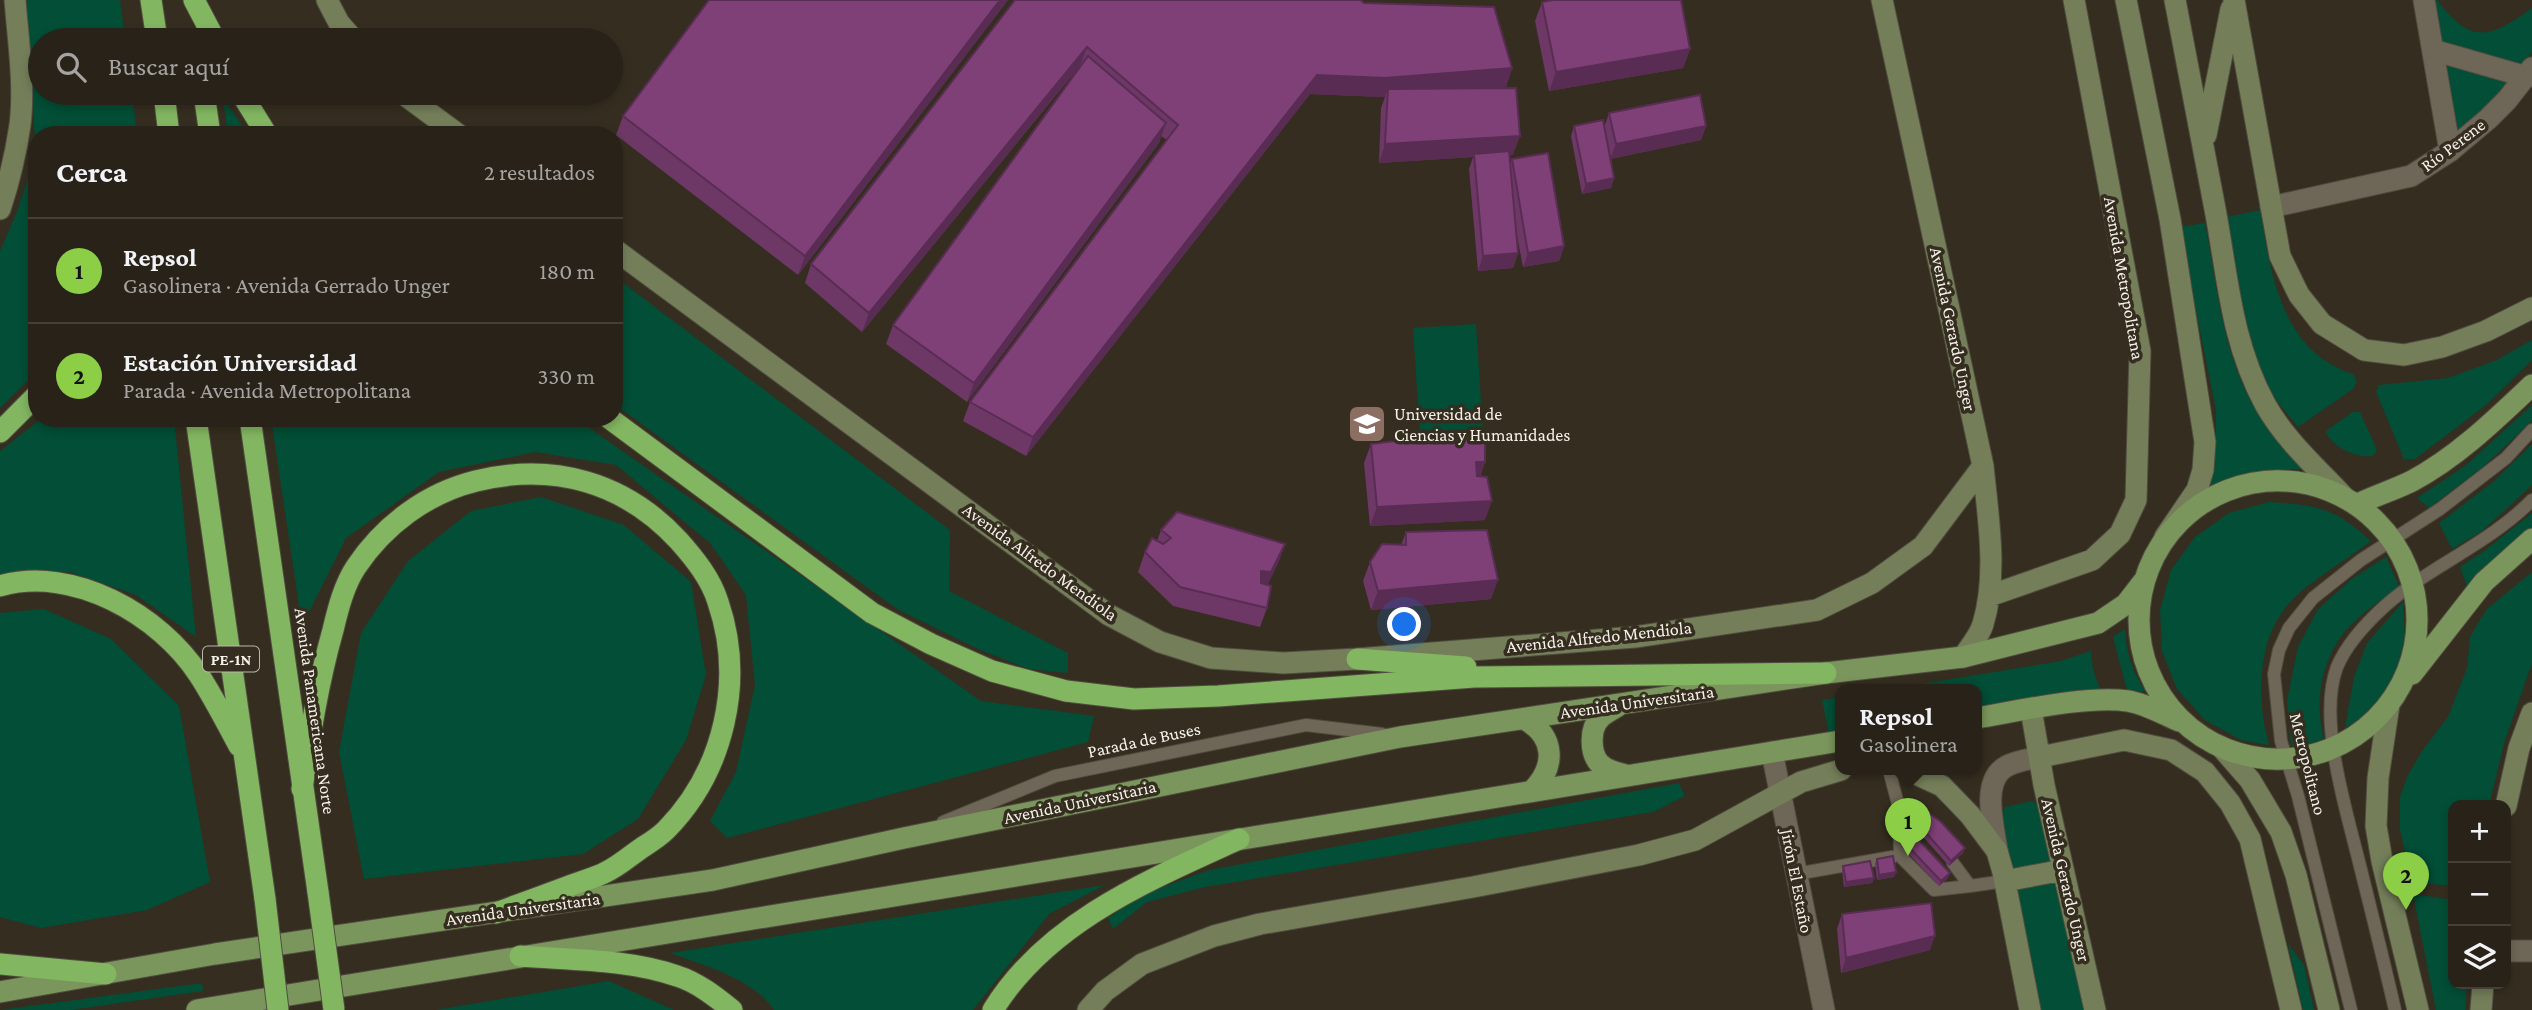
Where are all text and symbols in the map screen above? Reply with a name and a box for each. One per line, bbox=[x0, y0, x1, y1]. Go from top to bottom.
search box bbox=[28, 28, 623, 105]
icon: search bbox=[52, 48, 90, 86]
text: Buscar aquí bbox=[108, 52, 229, 81]
street label: Río Perene bbox=[2417, 114, 2489, 176]
text: Cerca bbox=[56, 155, 127, 188]
text: 2 resultados bbox=[484, 159, 595, 185]
street label: Avenida Metropolitana bbox=[2100, 195, 2148, 361]
text: Repsol bbox=[123, 243, 197, 272]
street label: Avenida Gerardo Unger bbox=[1926, 245, 1980, 413]
text: 1 bbox=[75, 258, 83, 284]
text: 180 m bbox=[539, 258, 595, 284]
text: Gasolinera · Avenida Gerrado Unger bbox=[123, 272, 450, 298]
text: Estación Universidad bbox=[123, 348, 357, 377]
text: 2 bbox=[73, 363, 85, 389]
text: 330 m bbox=[537, 363, 595, 389]
text: Parada · Avenida Metropolitana bbox=[123, 377, 411, 403]
school or university icon: Universidad de Ciencias y Humanidades bbox=[1346, 403, 1388, 445]
place label: Universidad de Ciencias y Humanidades bbox=[1394, 404, 1570, 445]
street label: Avenida Alfredo Mendiola bbox=[959, 499, 1121, 625]
street label: Avenida Panamericana Norte bbox=[291, 607, 339, 815]
your location bbox=[1387, 607, 1421, 641]
street label: Avenida Alfredo Mendiola bbox=[1505, 617, 1693, 657]
road number: PE-1N bbox=[203, 646, 259, 672]
street label: Avenida Universitaria bbox=[1559, 681, 1715, 723]
popup bbox=[1835, 684, 1982, 775]
text: Repsol bbox=[1859, 702, 1933, 731]
street label: Metropolitano bbox=[2286, 711, 2330, 817]
street label: Parada de Buses bbox=[1086, 718, 1202, 762]
text: Gasolinera bbox=[1859, 731, 1958, 757]
street label: Avenida Universitaria bbox=[1002, 776, 1158, 828]
street label: Avenida Gerardo Unger bbox=[2037, 796, 2095, 964]
pin: 1 bbox=[1885, 798, 1931, 856]
map controls bbox=[2448, 800, 2511, 989]
button: + bbox=[2448, 800, 2511, 863]
street label: Jirón El Estaño bbox=[1777, 825, 1817, 935]
pin: 2 bbox=[2383, 852, 2429, 910]
button: − bbox=[2448, 863, 2511, 926]
street label: Avenida Universitaria bbox=[445, 888, 601, 930]
button: layers bbox=[2448, 926, 2511, 989]

